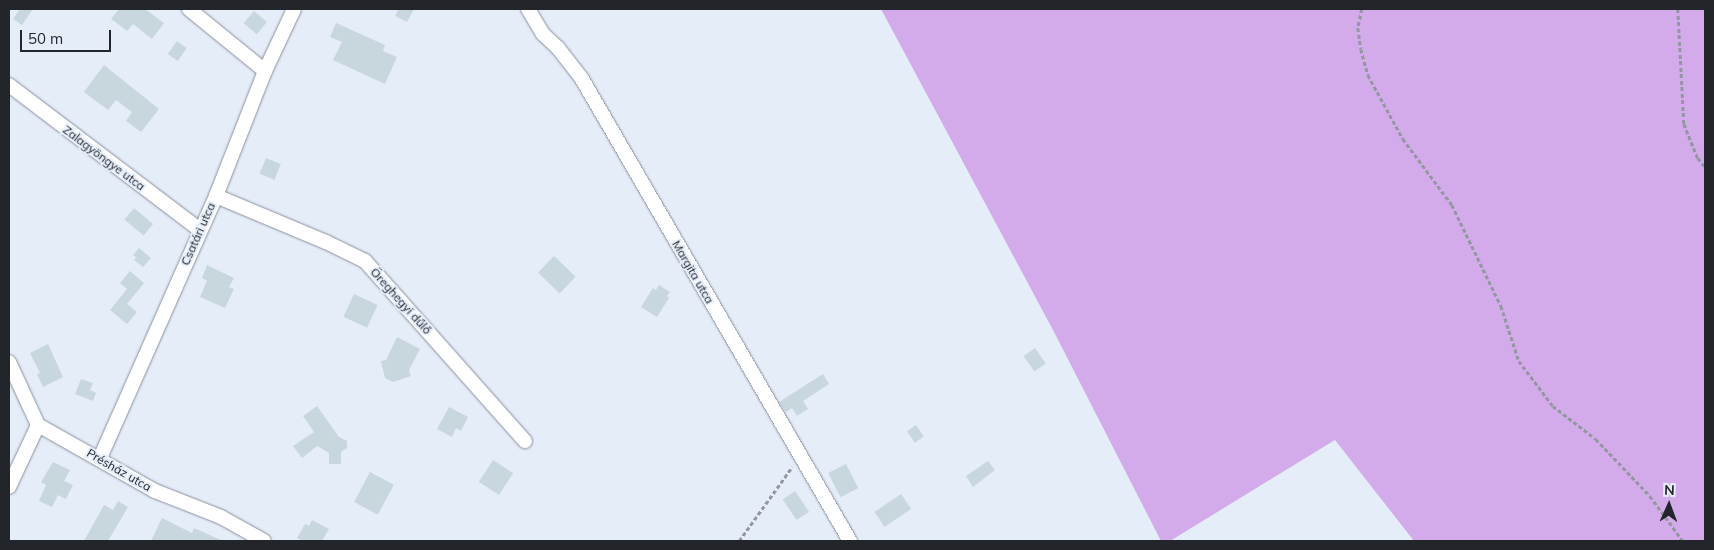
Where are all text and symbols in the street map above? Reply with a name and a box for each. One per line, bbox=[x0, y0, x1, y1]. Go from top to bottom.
scale bar bbox=[22, 20, 114, 52]
text: 50 m bbox=[28, 29, 63, 48]
street label: Zalagyöngye utca bbox=[60, 122, 148, 194]
street label: Csatári utca bbox=[178, 200, 218, 268]
street label: Margita utca bbox=[669, 238, 717, 306]
street label: Öreghegyi dűlő bbox=[367, 265, 435, 337]
street label: Présház utca bbox=[84, 446, 154, 494]
north arrow bbox=[1644, 480, 1694, 530]
text: N bbox=[1664, 481, 1675, 499]

